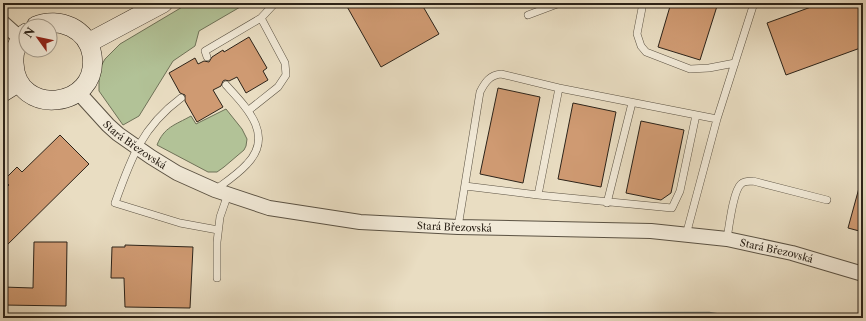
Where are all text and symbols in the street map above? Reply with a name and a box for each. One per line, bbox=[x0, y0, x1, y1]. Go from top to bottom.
north arrow bbox=[18, 18, 58, 58]
text: N bbox=[21, 24, 38, 40]
street label: Stará Březovská bbox=[100, 118, 170, 172]
street label: Stará Březovská bbox=[417, 218, 493, 234]
street label: Stará Březovská bbox=[739, 235, 816, 266]

